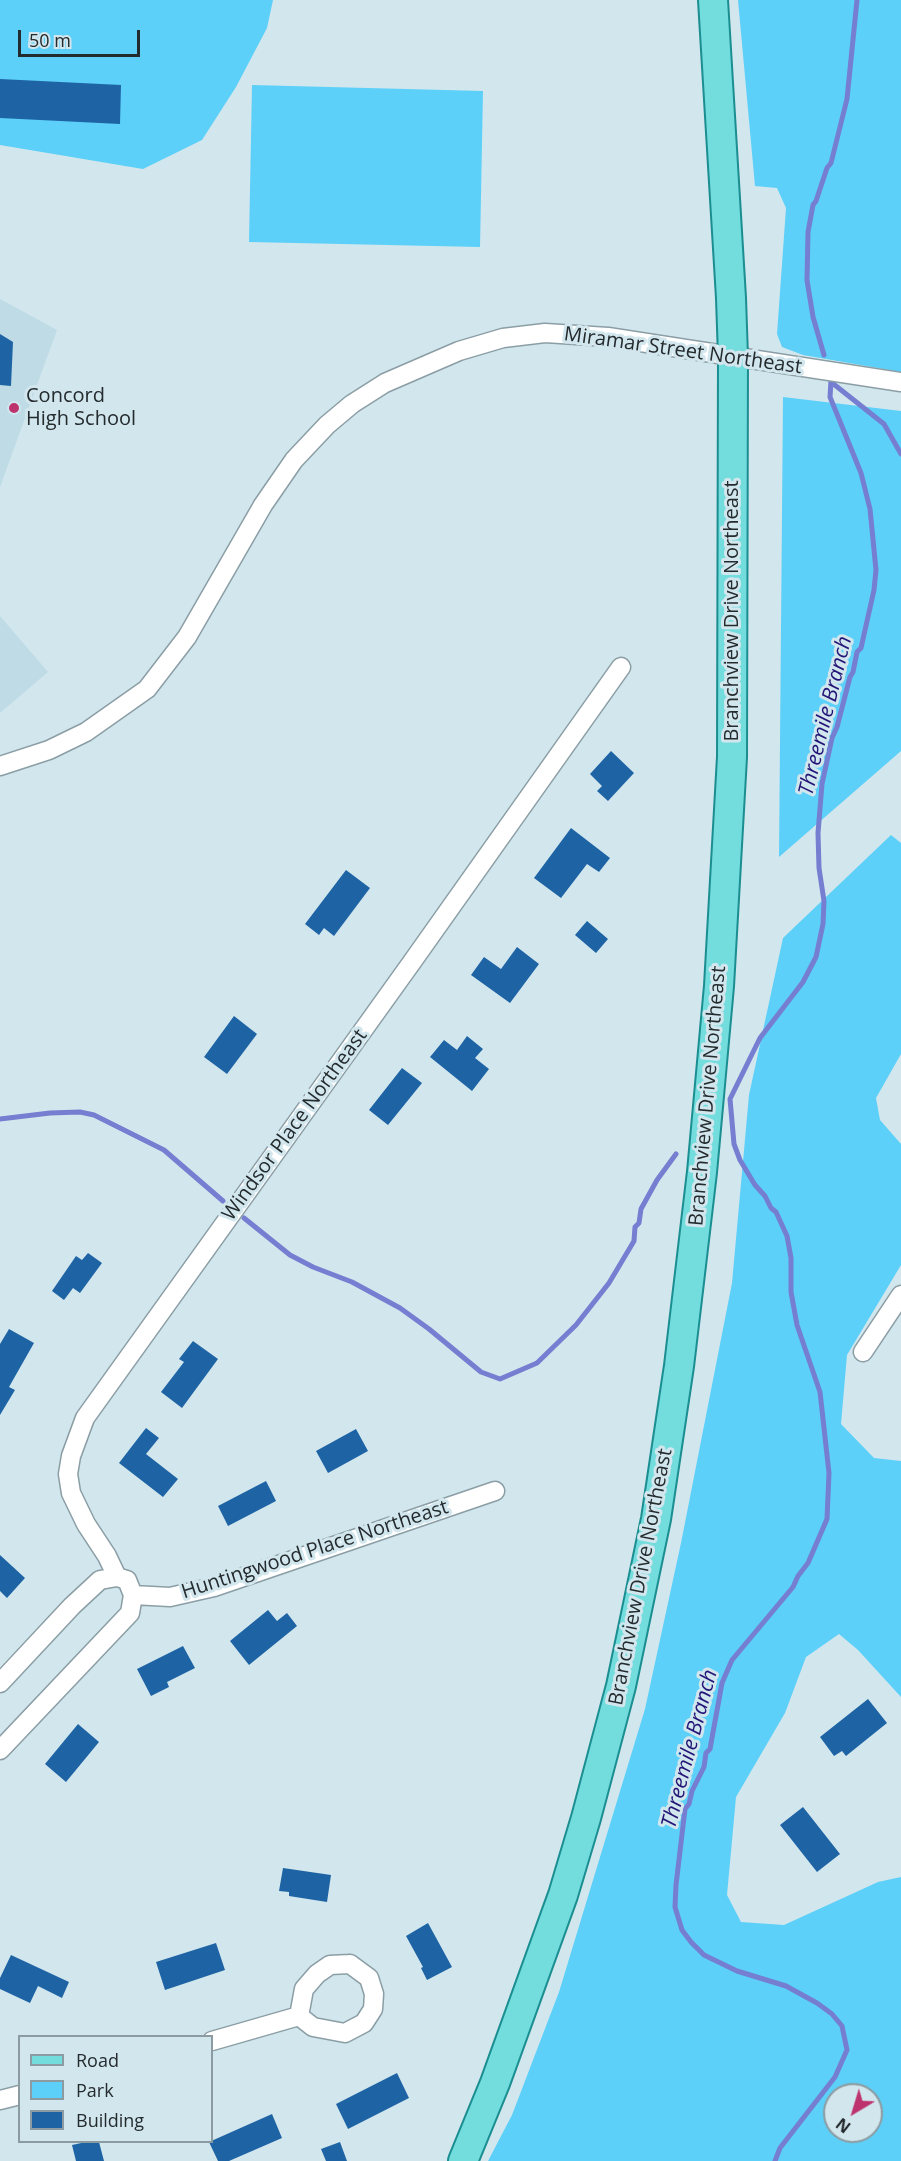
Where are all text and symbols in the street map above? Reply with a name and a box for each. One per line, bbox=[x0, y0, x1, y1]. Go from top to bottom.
scale bar bbox=[21, 18, 142, 56]
text: 50 m bbox=[29, 28, 71, 52]
street label: Miramar Street Northeast bbox=[562, 322, 804, 380]
place label: Concord High School bbox=[26, 384, 136, 431]
marker: Concord High School bbox=[7, 401, 21, 415]
street label: Branchview Drive Northeast bbox=[720, 480, 744, 742]
water label: Threemile Branch bbox=[794, 634, 858, 798]
street label: Branchview Drive Northeast bbox=[685, 965, 731, 1227]
street label: Windsor Place Northeast bbox=[217, 1025, 373, 1225]
street label: Branchview Drive Northeast bbox=[604, 1447, 678, 1707]
street label: Huntingwood Place Northeast bbox=[178, 1495, 452, 1605]
water label: Threemile Branch bbox=[657, 1667, 723, 1831]
legend bbox=[18, 2035, 213, 2143]
text: Road bbox=[76, 2048, 119, 2072]
text: Park bbox=[76, 2078, 114, 2102]
north arrow bbox=[823, 2083, 883, 2143]
text: Building bbox=[76, 2108, 144, 2132]
text: N bbox=[831, 2113, 855, 2138]

